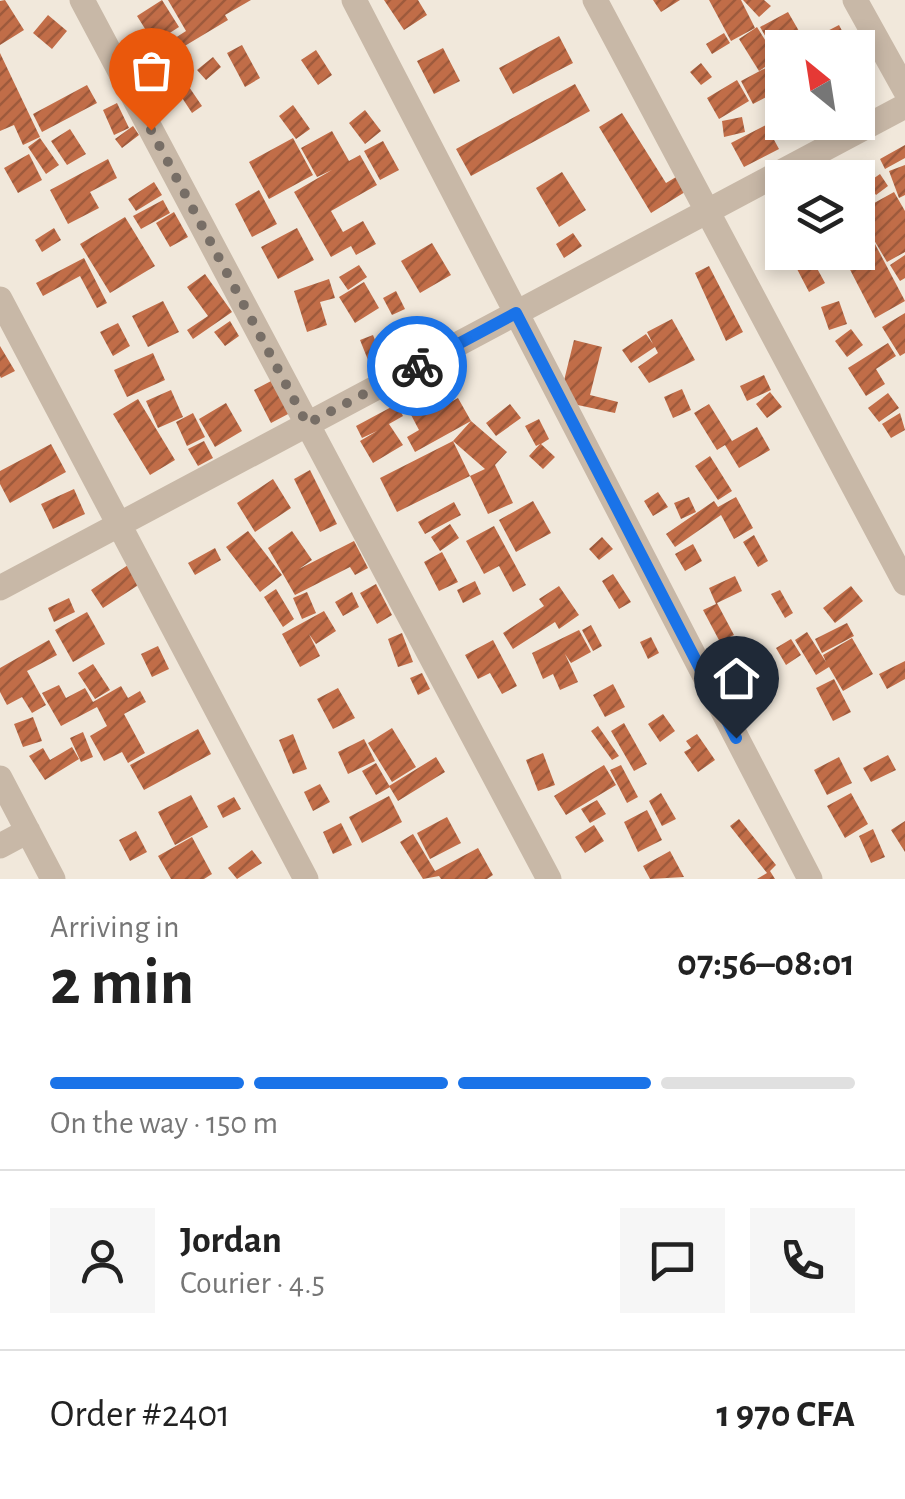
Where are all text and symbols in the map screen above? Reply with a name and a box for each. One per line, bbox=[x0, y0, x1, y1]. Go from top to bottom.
pin bbox=[109, 28, 194, 131]
north arrow bbox=[765, 30, 875, 140]
map controls bbox=[765, 30, 875, 270]
icon: bag bbox=[124, 43, 179, 98]
button: layers bbox=[765, 160, 875, 270]
courier bbox=[367, 316, 467, 416]
icon: bike bbox=[390, 339, 445, 394]
pin bbox=[694, 636, 779, 739]
icon: home bbox=[709, 651, 764, 706]
text: Arriving in bbox=[50, 911, 179, 943]
text: 07:56–08:01 bbox=[677, 945, 855, 983]
text: 2 min bbox=[50, 951, 194, 1016]
text: On the way · 150 m bbox=[50, 1107, 278, 1139]
button: person bbox=[50, 1208, 155, 1313]
button: chat bbox=[620, 1208, 725, 1313]
button: phone bbox=[750, 1208, 855, 1313]
text: Jordan bbox=[180, 1222, 282, 1260]
text: Courier · 4.5 bbox=[180, 1267, 325, 1299]
text: Order #2401 bbox=[50, 1396, 230, 1434]
text: 1 970 CFA bbox=[716, 1396, 855, 1434]

